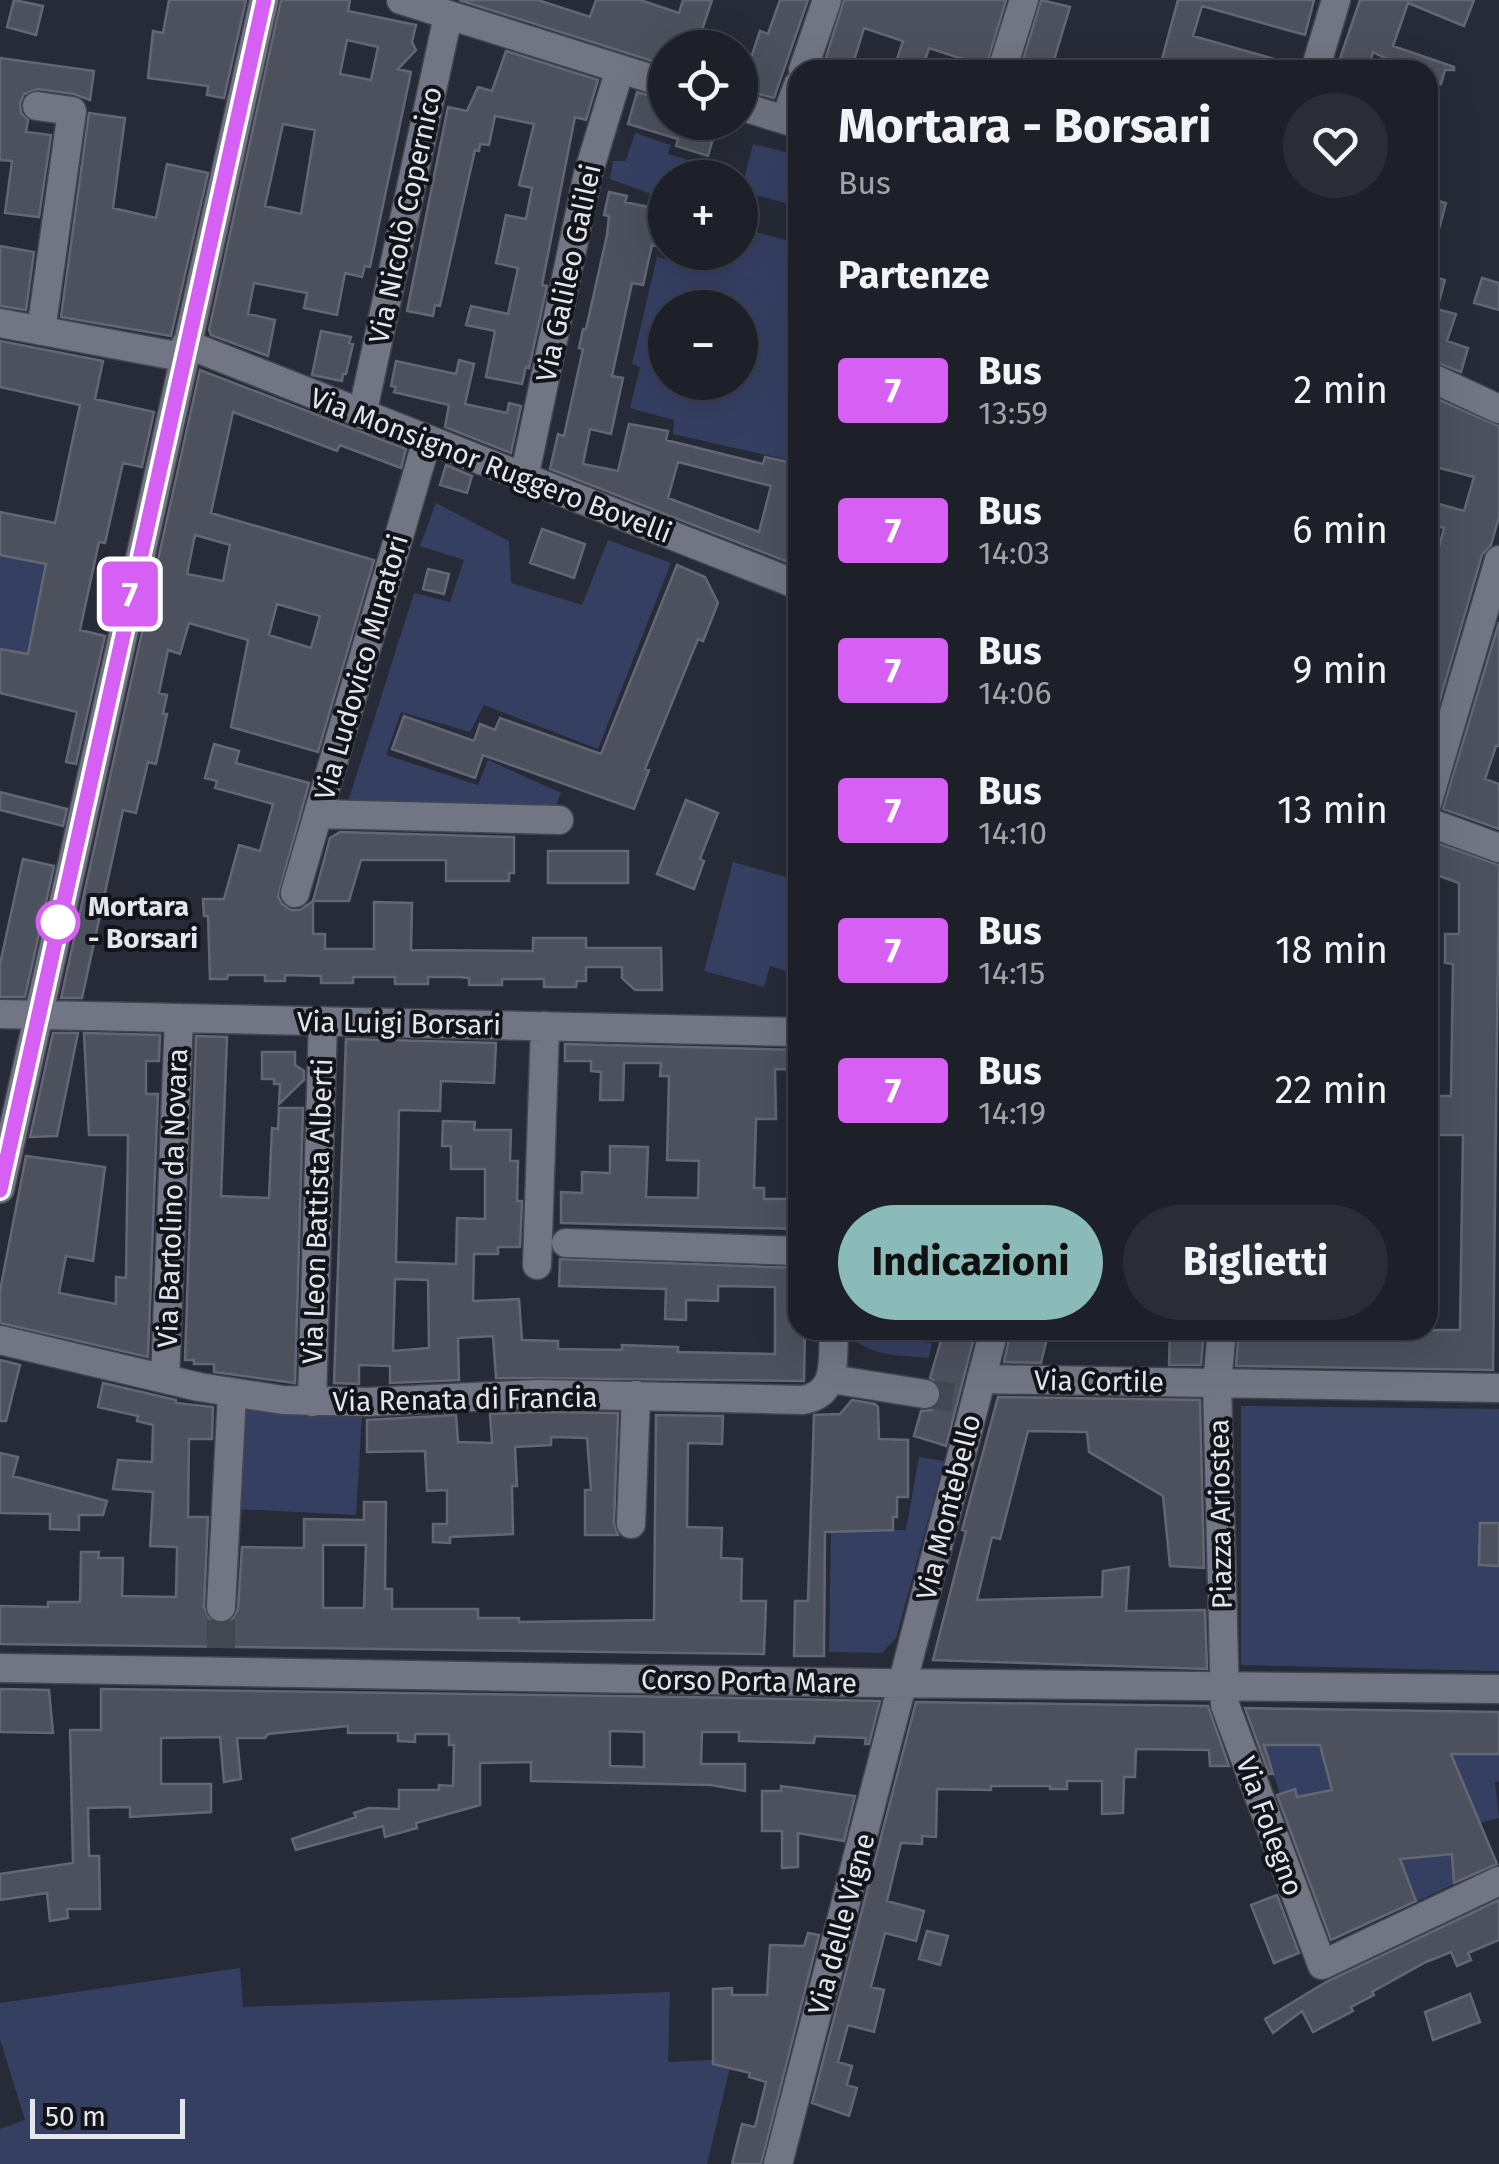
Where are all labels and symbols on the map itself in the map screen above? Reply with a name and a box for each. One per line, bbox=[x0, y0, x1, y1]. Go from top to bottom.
street label: Via Nicolò Copernico bbox=[362, 84, 449, 347]
street label: Via Galileo Galilei bbox=[529, 161, 608, 385]
street label: Via Monsignor Ruggero Bovelli bbox=[305, 381, 676, 550]
street label: Via Ludovico Muratori bbox=[308, 530, 415, 804]
line badge: 7 bbox=[98, 562, 162, 626]
place label: Mortara - Borsari bbox=[88, 890, 198, 955]
marker: Mortara - Borsari bbox=[37, 901, 79, 943]
street label: Via Luigi Borsari bbox=[297, 1005, 501, 1042]
street label: Via Bartolino da Novara bbox=[151, 1048, 194, 1348]
street label: Via Leon Battista Alberti bbox=[296, 1058, 339, 1364]
street label: Via Cortile bbox=[1034, 1364, 1164, 1399]
street label: Via Renata di Francia bbox=[332, 1381, 598, 1418]
street label: Via Montebello bbox=[909, 1411, 987, 1603]
street label: Piazza Ariostea bbox=[1202, 1419, 1239, 1609]
street label: Corso Porta Mare bbox=[641, 1663, 857, 1700]
street label: Via Folegno bbox=[1229, 1752, 1310, 1900]
street label: Via delle Vigne bbox=[801, 1830, 882, 2019]
scale bar bbox=[30, 2094, 185, 2138]

